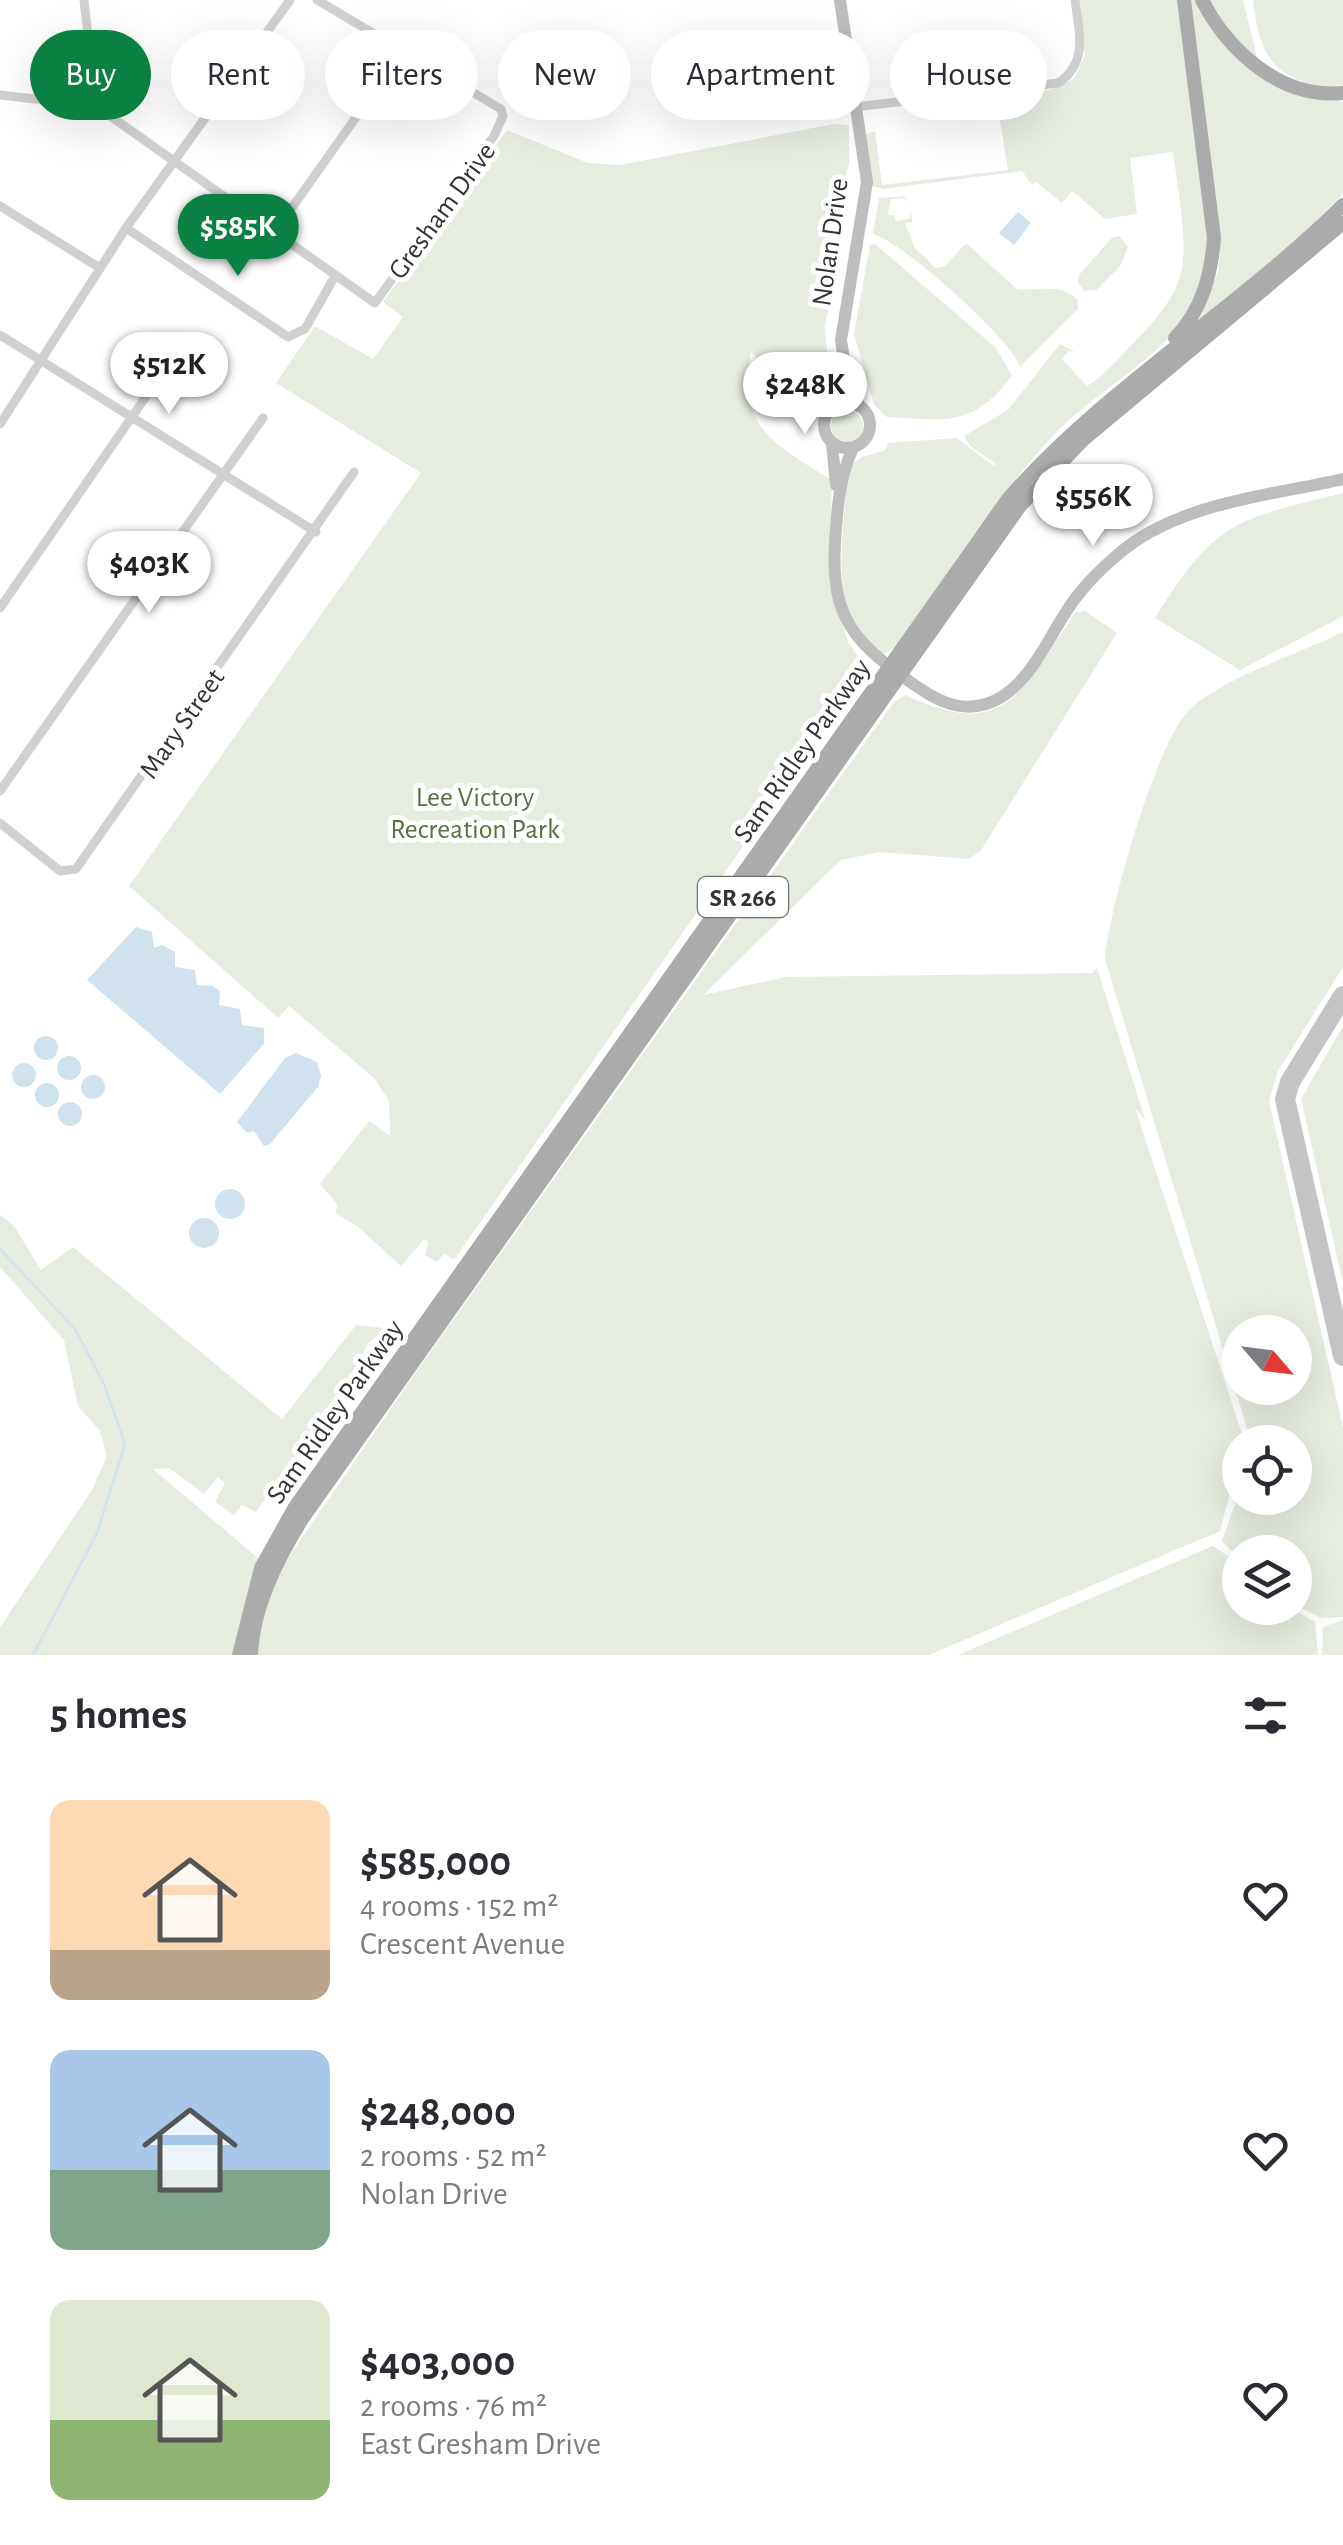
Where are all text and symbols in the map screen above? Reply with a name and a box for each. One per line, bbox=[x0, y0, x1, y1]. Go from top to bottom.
chip: Buy bbox=[30, 30, 151, 120]
chip: Rent bbox=[171, 30, 305, 120]
chip: Filters bbox=[325, 30, 478, 120]
chip: New bbox=[498, 30, 631, 120]
chip: Apartment bbox=[651, 30, 870, 120]
chip: House bbox=[890, 30, 1047, 120]
street label: Gresham Drive bbox=[384, 138, 501, 285]
street label: Nolan Drive bbox=[808, 176, 854, 308]
pin: $585K bbox=[168, 194, 308, 279]
text: $585K bbox=[200, 210, 276, 242]
pin: $512K bbox=[99, 332, 239, 417]
text: $512K bbox=[132, 348, 206, 380]
pin: $248K bbox=[735, 352, 875, 437]
text: $248K bbox=[765, 368, 845, 400]
pin: $556K bbox=[1023, 464, 1163, 549]
text: $556K bbox=[1055, 480, 1131, 512]
pin: $403K bbox=[79, 531, 219, 616]
text: $403K bbox=[109, 547, 189, 579]
street label: Sam Ridley Parkway bbox=[729, 654, 876, 848]
street label: Mary Street bbox=[135, 664, 230, 784]
park label: Lee Victory Recreation Park bbox=[390, 784, 560, 844]
road number: SR 266 bbox=[698, 877, 788, 917]
street label: Sam Ridley Parkway bbox=[262, 1315, 409, 1509]
north arrow bbox=[1222, 1315, 1312, 1405]
map controls bbox=[1222, 1315, 1312, 1625]
button: locate bbox=[1222, 1425, 1312, 1515]
button: layers bbox=[1222, 1535, 1312, 1625]
icon: filters bbox=[1238, 1688, 1293, 1743]
text: 5 homes bbox=[50, 1694, 187, 1736]
icon: home bbox=[130, 1840, 250, 1960]
text: $585,000 bbox=[360, 1841, 511, 1883]
icon: heart bbox=[1238, 1873, 1293, 1928]
text: 4 rooms · 152 m² bbox=[360, 1890, 558, 1922]
text: Crescent Avenue bbox=[360, 1928, 565, 1960]
icon: home bbox=[130, 2090, 250, 2210]
text: $248,000 bbox=[360, 2091, 516, 2133]
icon: heart bbox=[1238, 2123, 1293, 2178]
text: 2 rooms · 52 m² bbox=[360, 2140, 547, 2172]
text: Nolan Drive bbox=[360, 2178, 508, 2210]
icon: home bbox=[130, 2340, 250, 2460]
text: $403,000 bbox=[360, 2341, 515, 2383]
icon: heart bbox=[1238, 2373, 1293, 2428]
text: 2 rooms · 76 m² bbox=[360, 2390, 547, 2422]
text: East Gresham Drive bbox=[360, 2428, 601, 2460]

